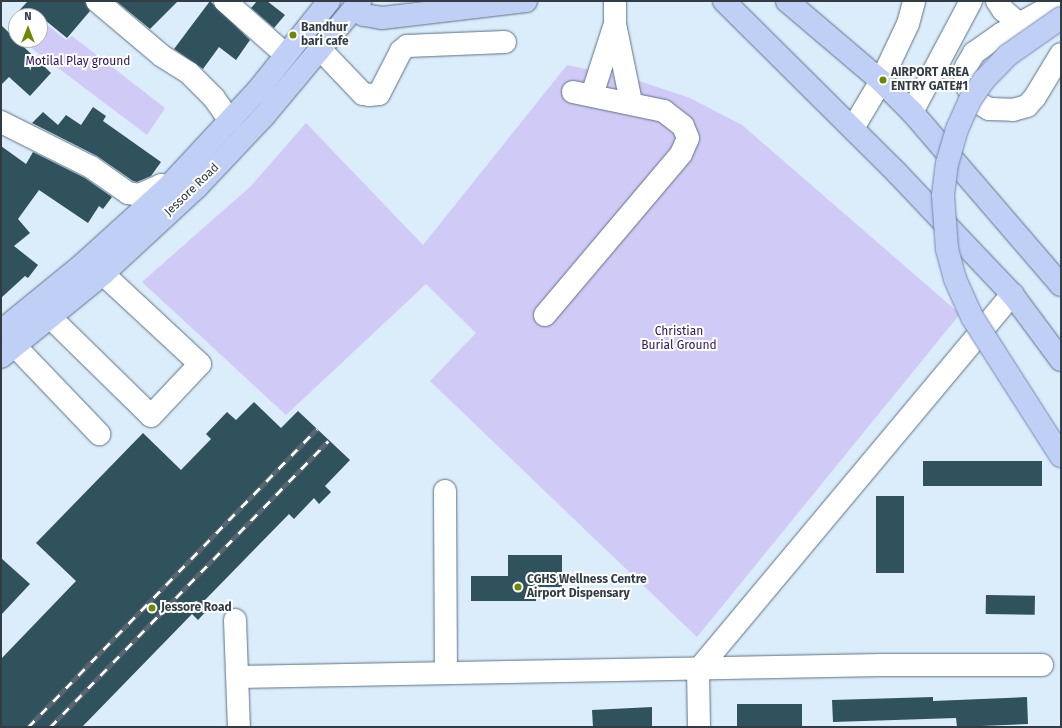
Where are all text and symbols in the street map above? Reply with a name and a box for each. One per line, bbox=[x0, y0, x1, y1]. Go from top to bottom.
north arrow bbox=[8, 8, 48, 48]
text: N bbox=[24, 10, 32, 23]
place label: Bandhur bari cafe bbox=[301, 21, 349, 49]
marker: Bandhur bari cafe bbox=[288, 30, 298, 40]
park label: Motilal Play ground bbox=[25, 55, 131, 69]
place label: AIRPORT AREA ENTRY GATE#1 bbox=[891, 66, 969, 94]
marker: AIRPORT AREA ENTRY GATE#1 bbox=[878, 75, 888, 85]
street label: Jessore Road bbox=[162, 161, 222, 219]
park label: Christian Burial Ground bbox=[641, 325, 717, 353]
place label: CGHS Wellness Centre Airport Dispensary bbox=[527, 573, 647, 601]
marker: CGHS Wellness Centre Airport Dispensary bbox=[512, 581, 524, 593]
place label: Jessore Road bbox=[161, 601, 232, 615]
marker: Jessore Road bbox=[146, 602, 158, 614]

